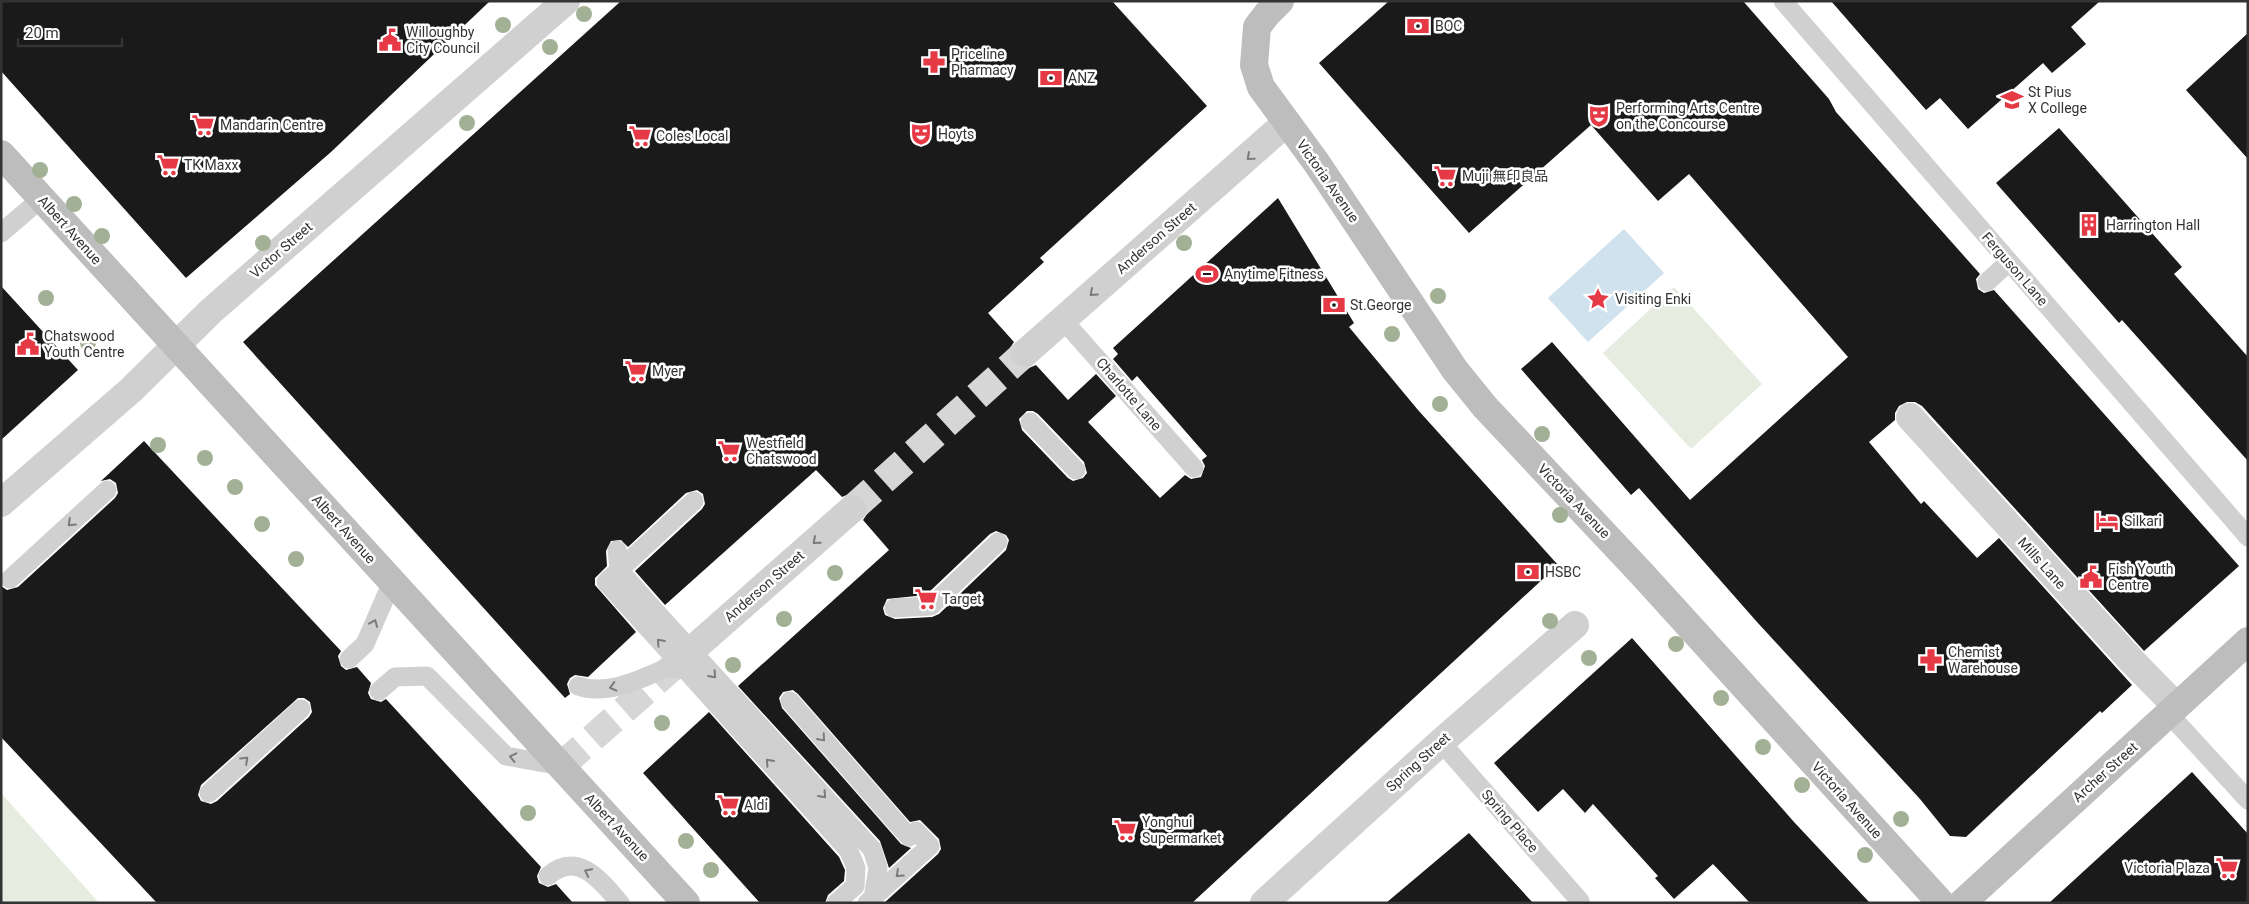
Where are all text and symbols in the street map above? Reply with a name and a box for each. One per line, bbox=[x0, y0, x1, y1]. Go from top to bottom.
bank icon: BOC bbox=[1405, 13, 1431, 39]
scale bar bbox=[18, 15, 121, 47]
place label: BOC bbox=[1435, 18, 1462, 34]
text: 20 m bbox=[25, 24, 59, 42]
place label: Willoughby City Council bbox=[406, 24, 480, 56]
public building icon: Willoughby City Council bbox=[377, 27, 403, 53]
place label: Priceline Pharmacy bbox=[951, 46, 1014, 78]
pharmacy icon: Priceline Pharmacy bbox=[921, 49, 947, 75]
bank icon: ANZ bbox=[1038, 65, 1064, 91]
place label: ANZ bbox=[1068, 70, 1096, 86]
place label: St Pius X College bbox=[2028, 84, 2087, 116]
school or university icon: St Pius X College bbox=[1999, 87, 2025, 113]
place label: Performing Arts Centre on the Concourse bbox=[1616, 100, 1760, 132]
theatre icon: Performing Arts Centre on the Concourse bbox=[1586, 103, 1612, 129]
supermarket icon: Mandarin Centre bbox=[190, 112, 216, 138]
place label: Mandarin Centre bbox=[220, 117, 323, 133]
theatre icon: Hoyts bbox=[908, 121, 934, 147]
supermarket icon: Coles Local bbox=[627, 123, 653, 149]
place label: Hoyts bbox=[938, 126, 974, 142]
place label: Coles Local bbox=[656, 128, 729, 144]
street label: Victoria Avenue bbox=[1294, 137, 1362, 225]
one-way arrow bbox=[1247, 151, 1256, 160]
supermarket icon: TK Maxx bbox=[155, 152, 181, 178]
place label: TK Maxx bbox=[184, 157, 238, 173]
supermarket icon: Muji 無印良品 bbox=[1432, 163, 1458, 189]
place label: Muji 無印良品 bbox=[1462, 168, 1548, 184]
street label: Albert Avenue bbox=[35, 192, 105, 268]
street label: Anderson Street bbox=[1113, 199, 1199, 277]
building icon: Harrington Hall bbox=[2076, 212, 2102, 238]
place label: Harrington Hall bbox=[2106, 217, 2200, 233]
street label: Victor Street bbox=[247, 218, 316, 281]
street label: Ferguson Lane bbox=[1979, 229, 2051, 309]
sports icon: Anytime Fitness bbox=[1194, 261, 1220, 287]
place label: Anytime Fitness bbox=[1224, 266, 1324, 282]
place icon: Visiting Enki bbox=[1585, 286, 1611, 312]
one-way arrow bbox=[1090, 287, 1099, 296]
place label: Visiting Enki bbox=[1615, 291, 1691, 307]
bank icon: St.George bbox=[1321, 292, 1347, 318]
place label: St.George bbox=[1350, 297, 1411, 313]
place label: Chatswood Youth Centre bbox=[44, 328, 124, 360]
public building icon: Chatswood Youth Centre bbox=[15, 331, 41, 357]
street label: Charlotte Lane bbox=[1093, 354, 1165, 434]
supermarket icon: Myer bbox=[623, 358, 649, 384]
place label: Myer bbox=[652, 363, 683, 379]
place label: Westfield Chatswood bbox=[746, 435, 817, 467]
supermarket icon: Westfield Chatswood bbox=[716, 438, 742, 464]
street label: Victoria Avenue bbox=[1535, 461, 1613, 541]
street label: Albert Avenue bbox=[309, 491, 379, 567]
hotel icon: Silkari bbox=[2094, 508, 2120, 534]
place label: Silkari bbox=[2124, 513, 2162, 529]
one-way arrow bbox=[67, 517, 76, 526]
street label: Mills Lane bbox=[2015, 534, 2069, 592]
one-way arrow bbox=[812, 535, 821, 544]
street label: Anderson Street bbox=[721, 547, 807, 625]
bank icon: HSBC bbox=[1515, 559, 1541, 585]
place label: Fish Youth Centre bbox=[2108, 561, 2174, 593]
place label: HSBC bbox=[1545, 564, 1581, 580]
public building icon: Fish Youth Centre bbox=[2078, 564, 2104, 590]
supermarket icon: Target bbox=[913, 586, 939, 612]
place label: Target bbox=[942, 591, 982, 607]
one-way arrow bbox=[368, 619, 379, 628]
one-way arrow bbox=[657, 638, 666, 647]
place label: Chemist Warehouse bbox=[1948, 644, 2018, 676]
pharmacy icon: Chemist Warehouse bbox=[1918, 647, 1944, 673]
one-way arrow bbox=[707, 669, 716, 678]
one-way arrow bbox=[609, 681, 618, 692]
street label: Spring Street bbox=[1383, 729, 1454, 795]
one-way arrow bbox=[816, 732, 825, 741]
street label: Archer Street bbox=[2069, 739, 2141, 805]
one-way arrow bbox=[509, 752, 518, 763]
one-way arrow bbox=[240, 757, 249, 766]
one-way arrow bbox=[766, 759, 775, 768]
street label: Victoria Avenue bbox=[1809, 759, 1885, 841]
street label: Spring Place bbox=[1478, 786, 1542, 856]
one-way arrow bbox=[817, 789, 826, 798]
street label: Albert Avenue bbox=[582, 790, 652, 864]
supermarket icon: Aldi bbox=[715, 792, 741, 818]
place label: Aldi bbox=[744, 797, 768, 813]
place label: Yonghui Supermarket bbox=[1142, 814, 1222, 846]
supermarket icon: Yonghui Supermarket bbox=[1112, 817, 1138, 843]
supermarket icon: Victoria Plaza bbox=[2214, 855, 2240, 881]
place label: Victoria Plaza bbox=[2124, 860, 2210, 876]
one-way arrow bbox=[585, 868, 594, 878]
one-way arrow bbox=[895, 869, 904, 878]

